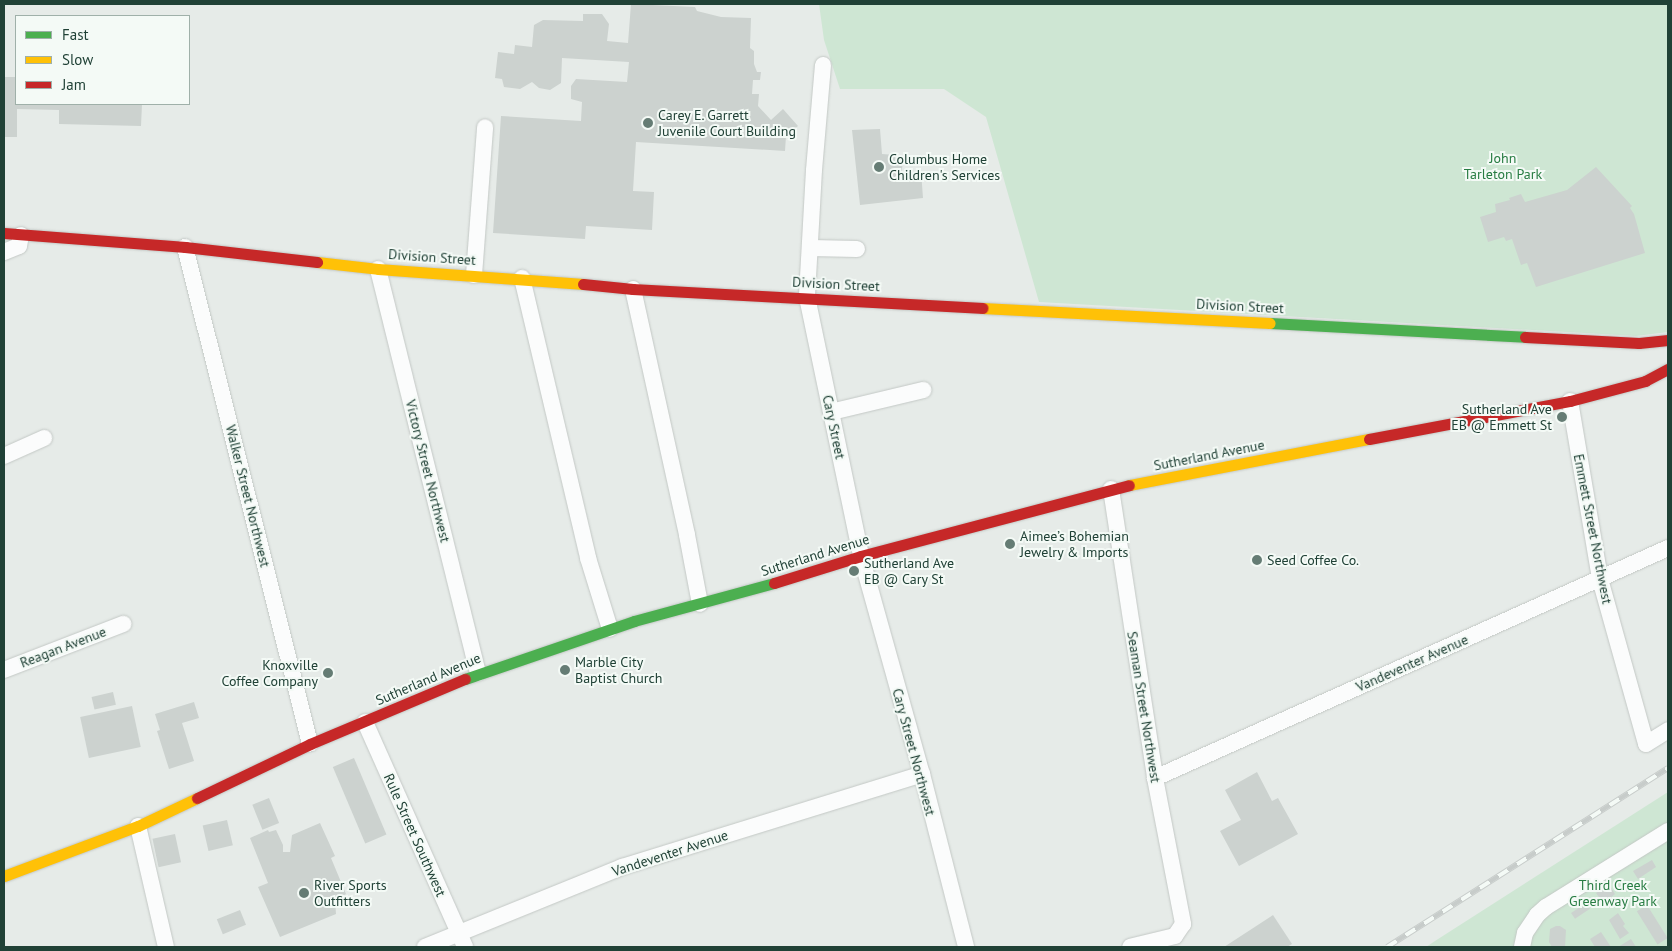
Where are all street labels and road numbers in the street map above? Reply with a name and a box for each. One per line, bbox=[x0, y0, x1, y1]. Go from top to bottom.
street label: Division Street bbox=[388, 246, 476, 268]
street label: Division Street bbox=[792, 273, 880, 295]
street label: Division Street bbox=[1196, 295, 1284, 317]
street label: Cary Street bbox=[819, 393, 849, 461]
street label: Victory Street Northwest bbox=[402, 398, 454, 544]
street label: Walker Street Northwest bbox=[222, 423, 274, 569]
street label: Sutherland Avenue bbox=[1152, 436, 1266, 474]
street label: Emmett Street Northwest bbox=[1570, 453, 1616, 605]
street label: Sutherland Avenue bbox=[759, 530, 871, 580]
street label: Reagan Avenue bbox=[17, 623, 109, 671]
street label: Seaman Street Northwest bbox=[1124, 630, 1164, 784]
street label: Vandeventer Avenue bbox=[1353, 631, 1471, 695]
street label: Sutherland Avenue bbox=[373, 649, 483, 709]
street label: Cary Street Northwest bbox=[889, 686, 939, 818]
street label: Rule Street Southwest bbox=[380, 771, 450, 899]
street label: Vandeventer Avenue bbox=[610, 826, 730, 880]

